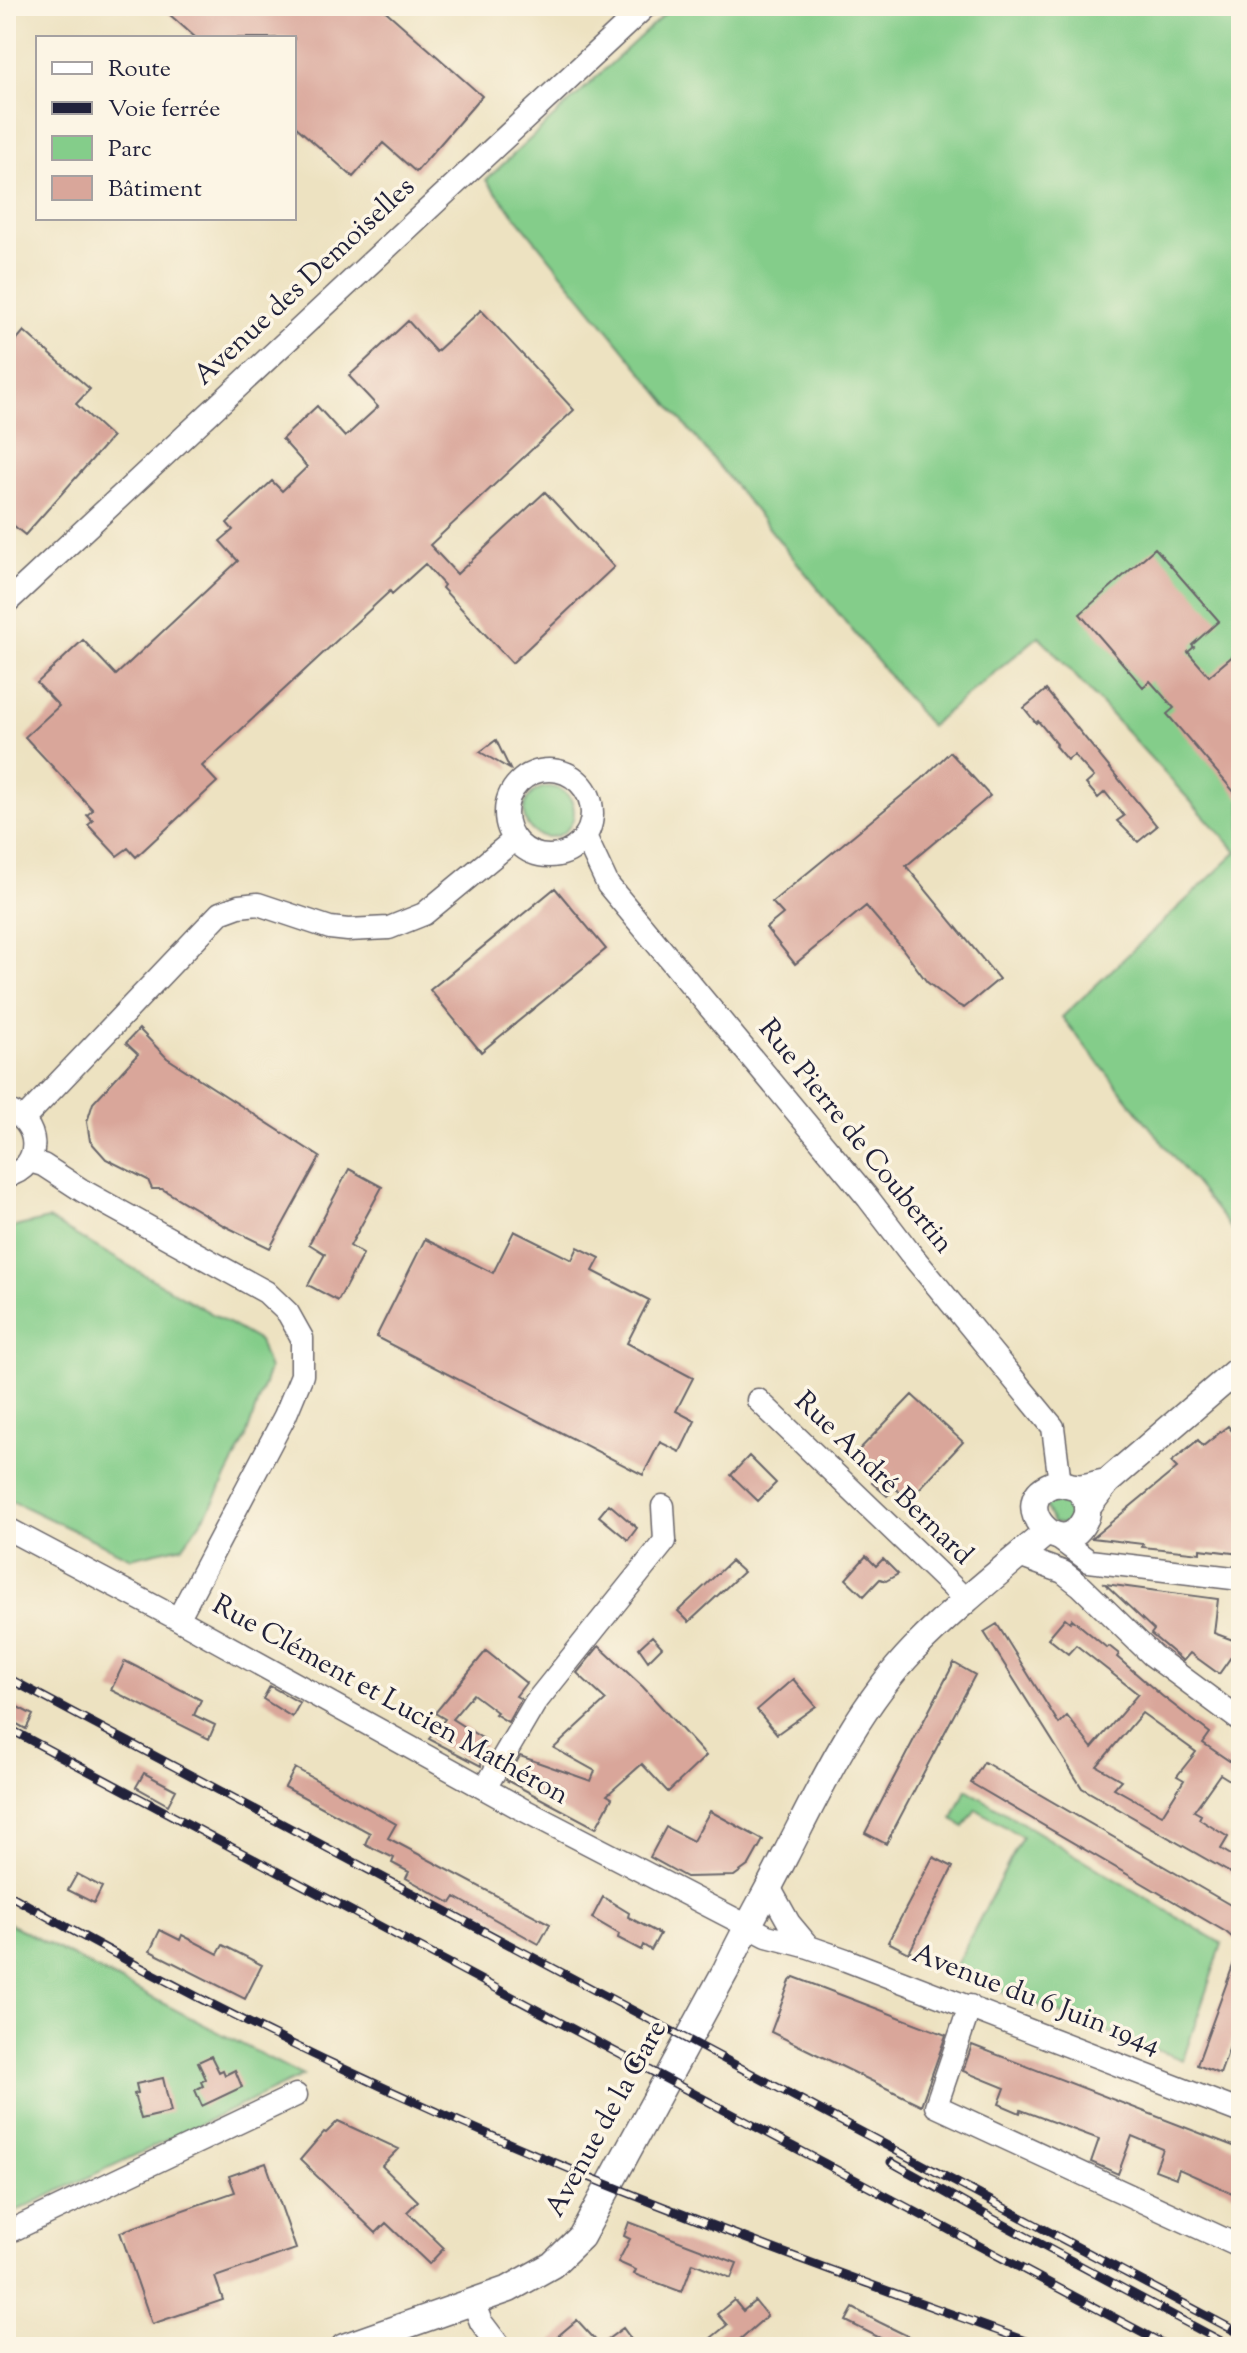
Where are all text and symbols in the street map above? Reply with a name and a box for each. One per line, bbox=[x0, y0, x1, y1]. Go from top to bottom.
legend bbox=[36, 36, 296, 220]
text: Route bbox=[108, 53, 171, 87]
text: Voie ferrée bbox=[108, 93, 221, 127]
text: Parc bbox=[108, 133, 152, 167]
street label: Avenue des Demoiselles bbox=[185, 169, 425, 395]
text: Bâtiment bbox=[108, 173, 202, 207]
street label: Rue Pierre de Coubertin bbox=[748, 1011, 962, 1263]
street label: Rue André Bernard bbox=[785, 1383, 982, 1575]
street label: Rue Clément et Lucien Mathéron bbox=[204, 1586, 576, 1816]
street label: Avenue du 6 Juin 1944 bbox=[906, 1934, 1166, 2066]
street label: Avenue de la Gare bbox=[536, 2013, 678, 2225]

